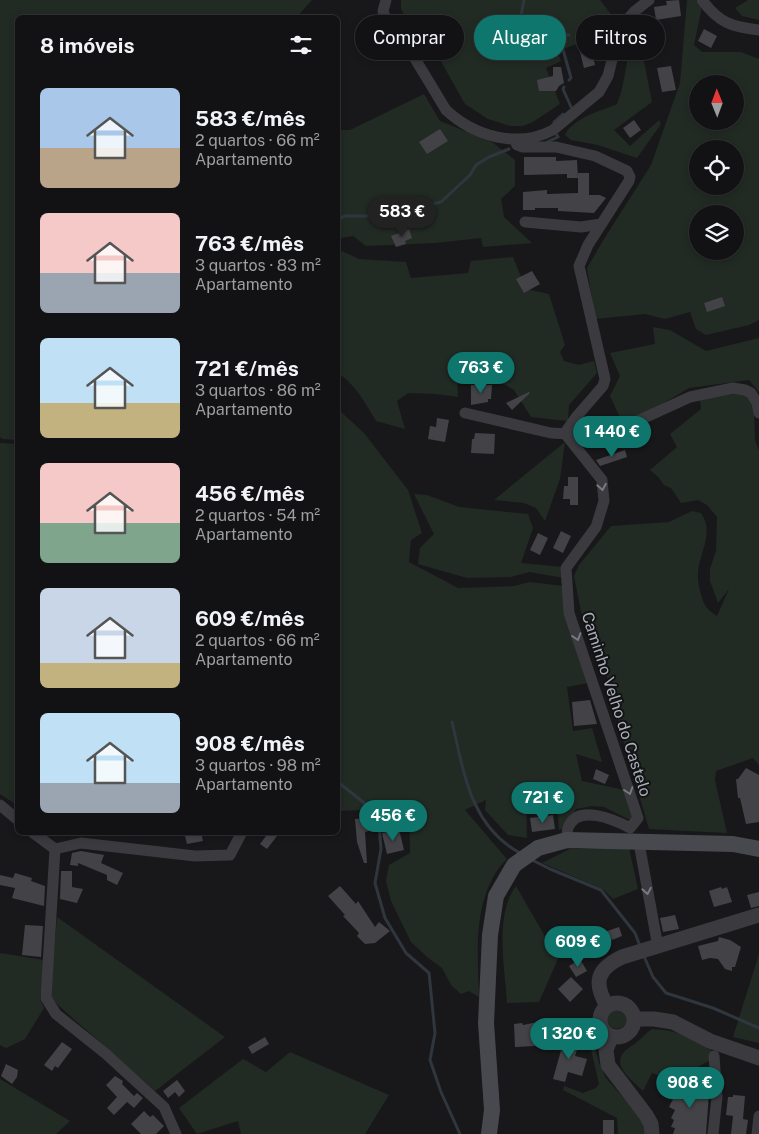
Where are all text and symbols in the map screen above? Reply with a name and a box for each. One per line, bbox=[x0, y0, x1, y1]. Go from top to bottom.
chip: Comprar bbox=[355, 15, 464, 60]
chip: Alugar bbox=[474, 15, 566, 60]
chip: Filtros bbox=[576, 15, 665, 60]
icon: filters bbox=[287, 31, 315, 59]
text: 8 imóveis bbox=[40, 33, 134, 58]
north arrow bbox=[689, 75, 744, 130]
map controls bbox=[689, 75, 744, 260]
text: 583 €/mês bbox=[195, 106, 306, 131]
icon: home bbox=[80, 108, 140, 168]
text: 2 quartos · 66 m² bbox=[195, 131, 320, 150]
button: locate bbox=[689, 140, 744, 195]
text: Apartamento bbox=[195, 150, 293, 169]
pin: 583 € bbox=[367, 196, 437, 238]
text: 583 € bbox=[379, 202, 425, 221]
button: layers bbox=[689, 205, 744, 260]
text: 763 €/mês bbox=[195, 231, 304, 256]
icon: home bbox=[80, 233, 140, 293]
text: 3 quartos · 83 m² bbox=[195, 256, 321, 275]
text: Apartamento bbox=[195, 275, 293, 294]
pin: 763 € bbox=[446, 352, 516, 394]
text: 721 €/mês bbox=[195, 356, 299, 381]
icon: home bbox=[80, 358, 140, 418]
text: 763 € bbox=[458, 358, 504, 377]
text: 3 quartos · 86 m² bbox=[195, 381, 321, 400]
text: Apartamento bbox=[195, 400, 293, 419]
pin: 1 440 € bbox=[566, 416, 658, 458]
text: 1 440 € bbox=[584, 422, 640, 441]
text: 456 €/mês bbox=[195, 481, 305, 506]
icon: home bbox=[80, 483, 140, 543]
one-way arrow bbox=[596, 483, 606, 491]
text: 2 quartos · 54 m² bbox=[195, 506, 320, 525]
text: Apartamento bbox=[195, 525, 293, 544]
text: 609 €/mês bbox=[195, 606, 304, 631]
icon: home bbox=[80, 608, 140, 668]
street label: Caminho Velho do Castelo bbox=[578, 610, 655, 799]
text: 2 quartos · 66 m² bbox=[195, 631, 320, 650]
one-way arrow bbox=[571, 633, 581, 641]
text: Apartamento bbox=[195, 650, 293, 669]
text: 908 €/mês bbox=[195, 731, 305, 756]
icon: home bbox=[80, 733, 140, 793]
text: 3 quartos · 98 m² bbox=[195, 756, 321, 775]
text: Apartamento bbox=[195, 775, 293, 794]
pin: 721 € bbox=[508, 782, 578, 824]
one-way arrow bbox=[623, 787, 633, 795]
text: 721 € bbox=[522, 788, 564, 807]
pin: 456 € bbox=[358, 800, 428, 842]
text: 456 € bbox=[370, 806, 416, 825]
one-way arrow bbox=[642, 886, 652, 895]
pin: 609 € bbox=[543, 926, 613, 968]
text: 609 € bbox=[555, 932, 601, 951]
pin: 1 320 € bbox=[523, 1018, 615, 1060]
text: 1 320 € bbox=[541, 1024, 597, 1043]
pin: 908 € bbox=[655, 1066, 725, 1109]
text: 908 € bbox=[667, 1073, 713, 1092]

